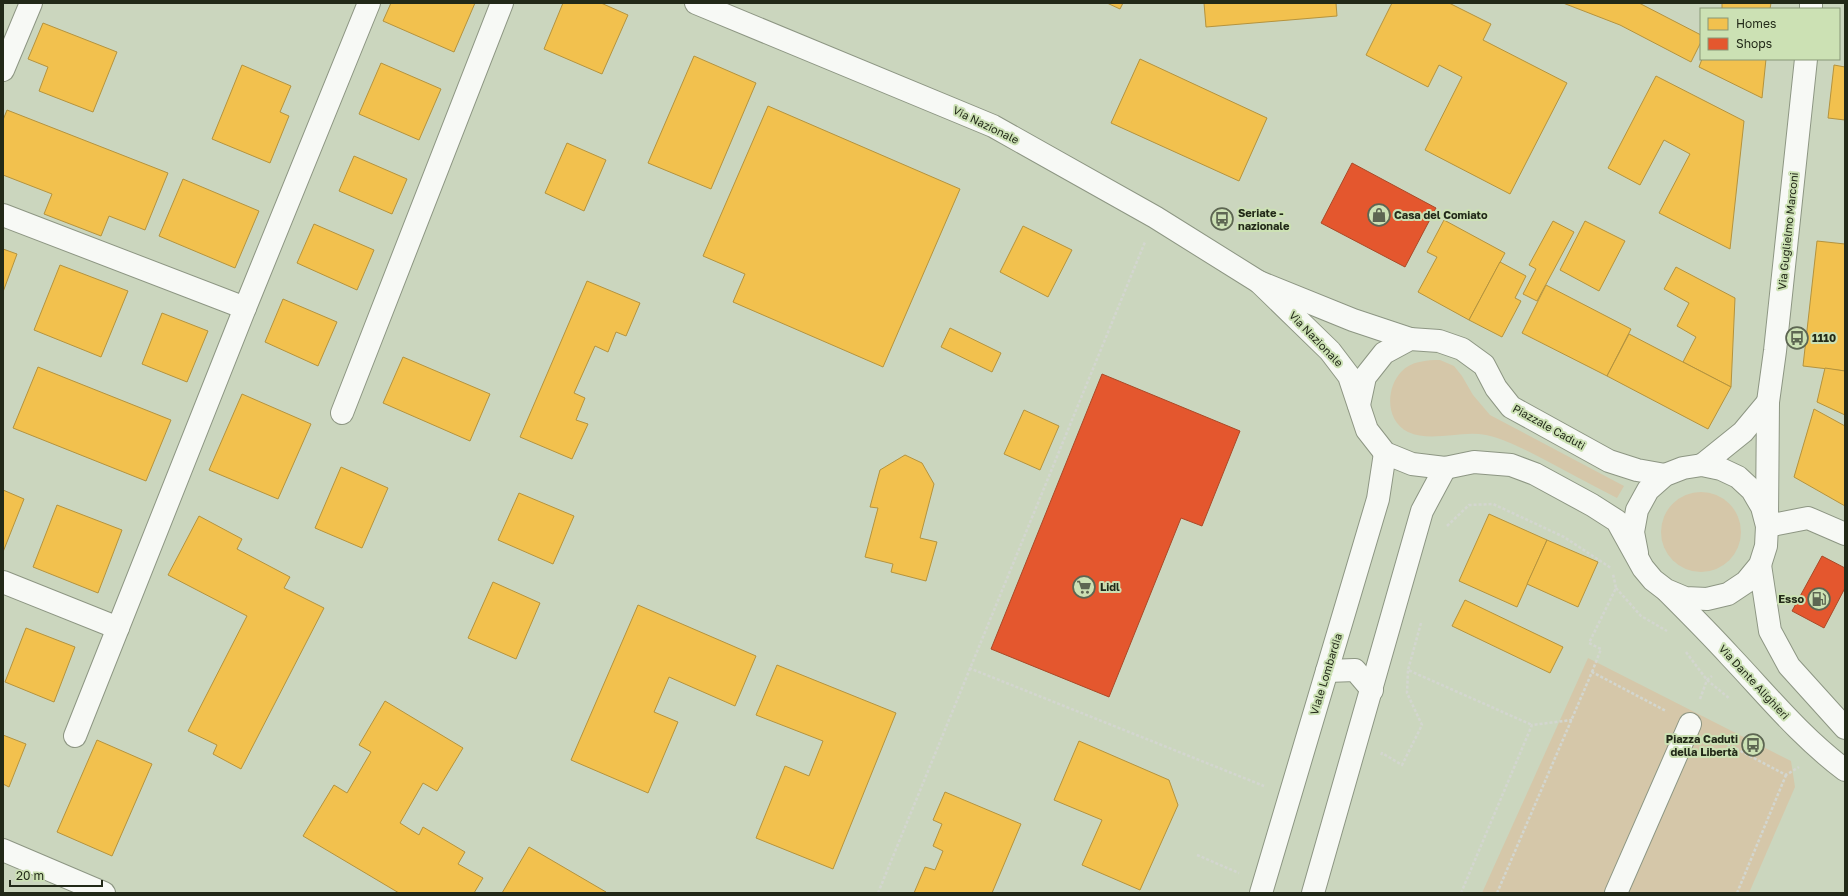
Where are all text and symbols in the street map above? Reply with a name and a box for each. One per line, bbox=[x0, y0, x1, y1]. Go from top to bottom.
legend bbox=[1700, 8, 1840, 60]
text: Homes bbox=[1736, 16, 1776, 31]
text: Shops bbox=[1736, 36, 1772, 51]
street label: Via Nazionale bbox=[951, 103, 1021, 146]
street label: Via Guglielmo Marconi bbox=[1775, 172, 1800, 290]
shop icon: Casa del Comiato bbox=[1366, 202, 1392, 228]
bus stop icon: Seriate - nazionale bbox=[1209, 206, 1235, 232]
place label: Seriate - nazionale bbox=[1238, 206, 1290, 232]
place label: Casa del Comiato bbox=[1394, 208, 1488, 221]
street label: Via Nazionale bbox=[1287, 308, 1346, 369]
bus stop icon: 1110 bbox=[1784, 325, 1810, 351]
place label: 1110 bbox=[1812, 331, 1836, 344]
street label: Piazzale Caduti bbox=[1511, 401, 1588, 452]
supermarket icon: Lidl bbox=[1071, 574, 1097, 600]
place label: Lidl bbox=[1100, 580, 1120, 593]
fuel station icon: Esso bbox=[1806, 586, 1832, 612]
place label: Esso bbox=[1778, 592, 1804, 605]
street label: Viale Lombardia bbox=[1307, 631, 1344, 716]
street label: Via Dante Alighieri bbox=[1716, 642, 1792, 722]
place label: Piazza Caduti della Libertà bbox=[1666, 732, 1738, 758]
bus stop icon: Piazza Caduti della Libertà bbox=[1740, 732, 1766, 758]
scale bar bbox=[10, 862, 102, 888]
text: 20 m bbox=[16, 868, 44, 883]

